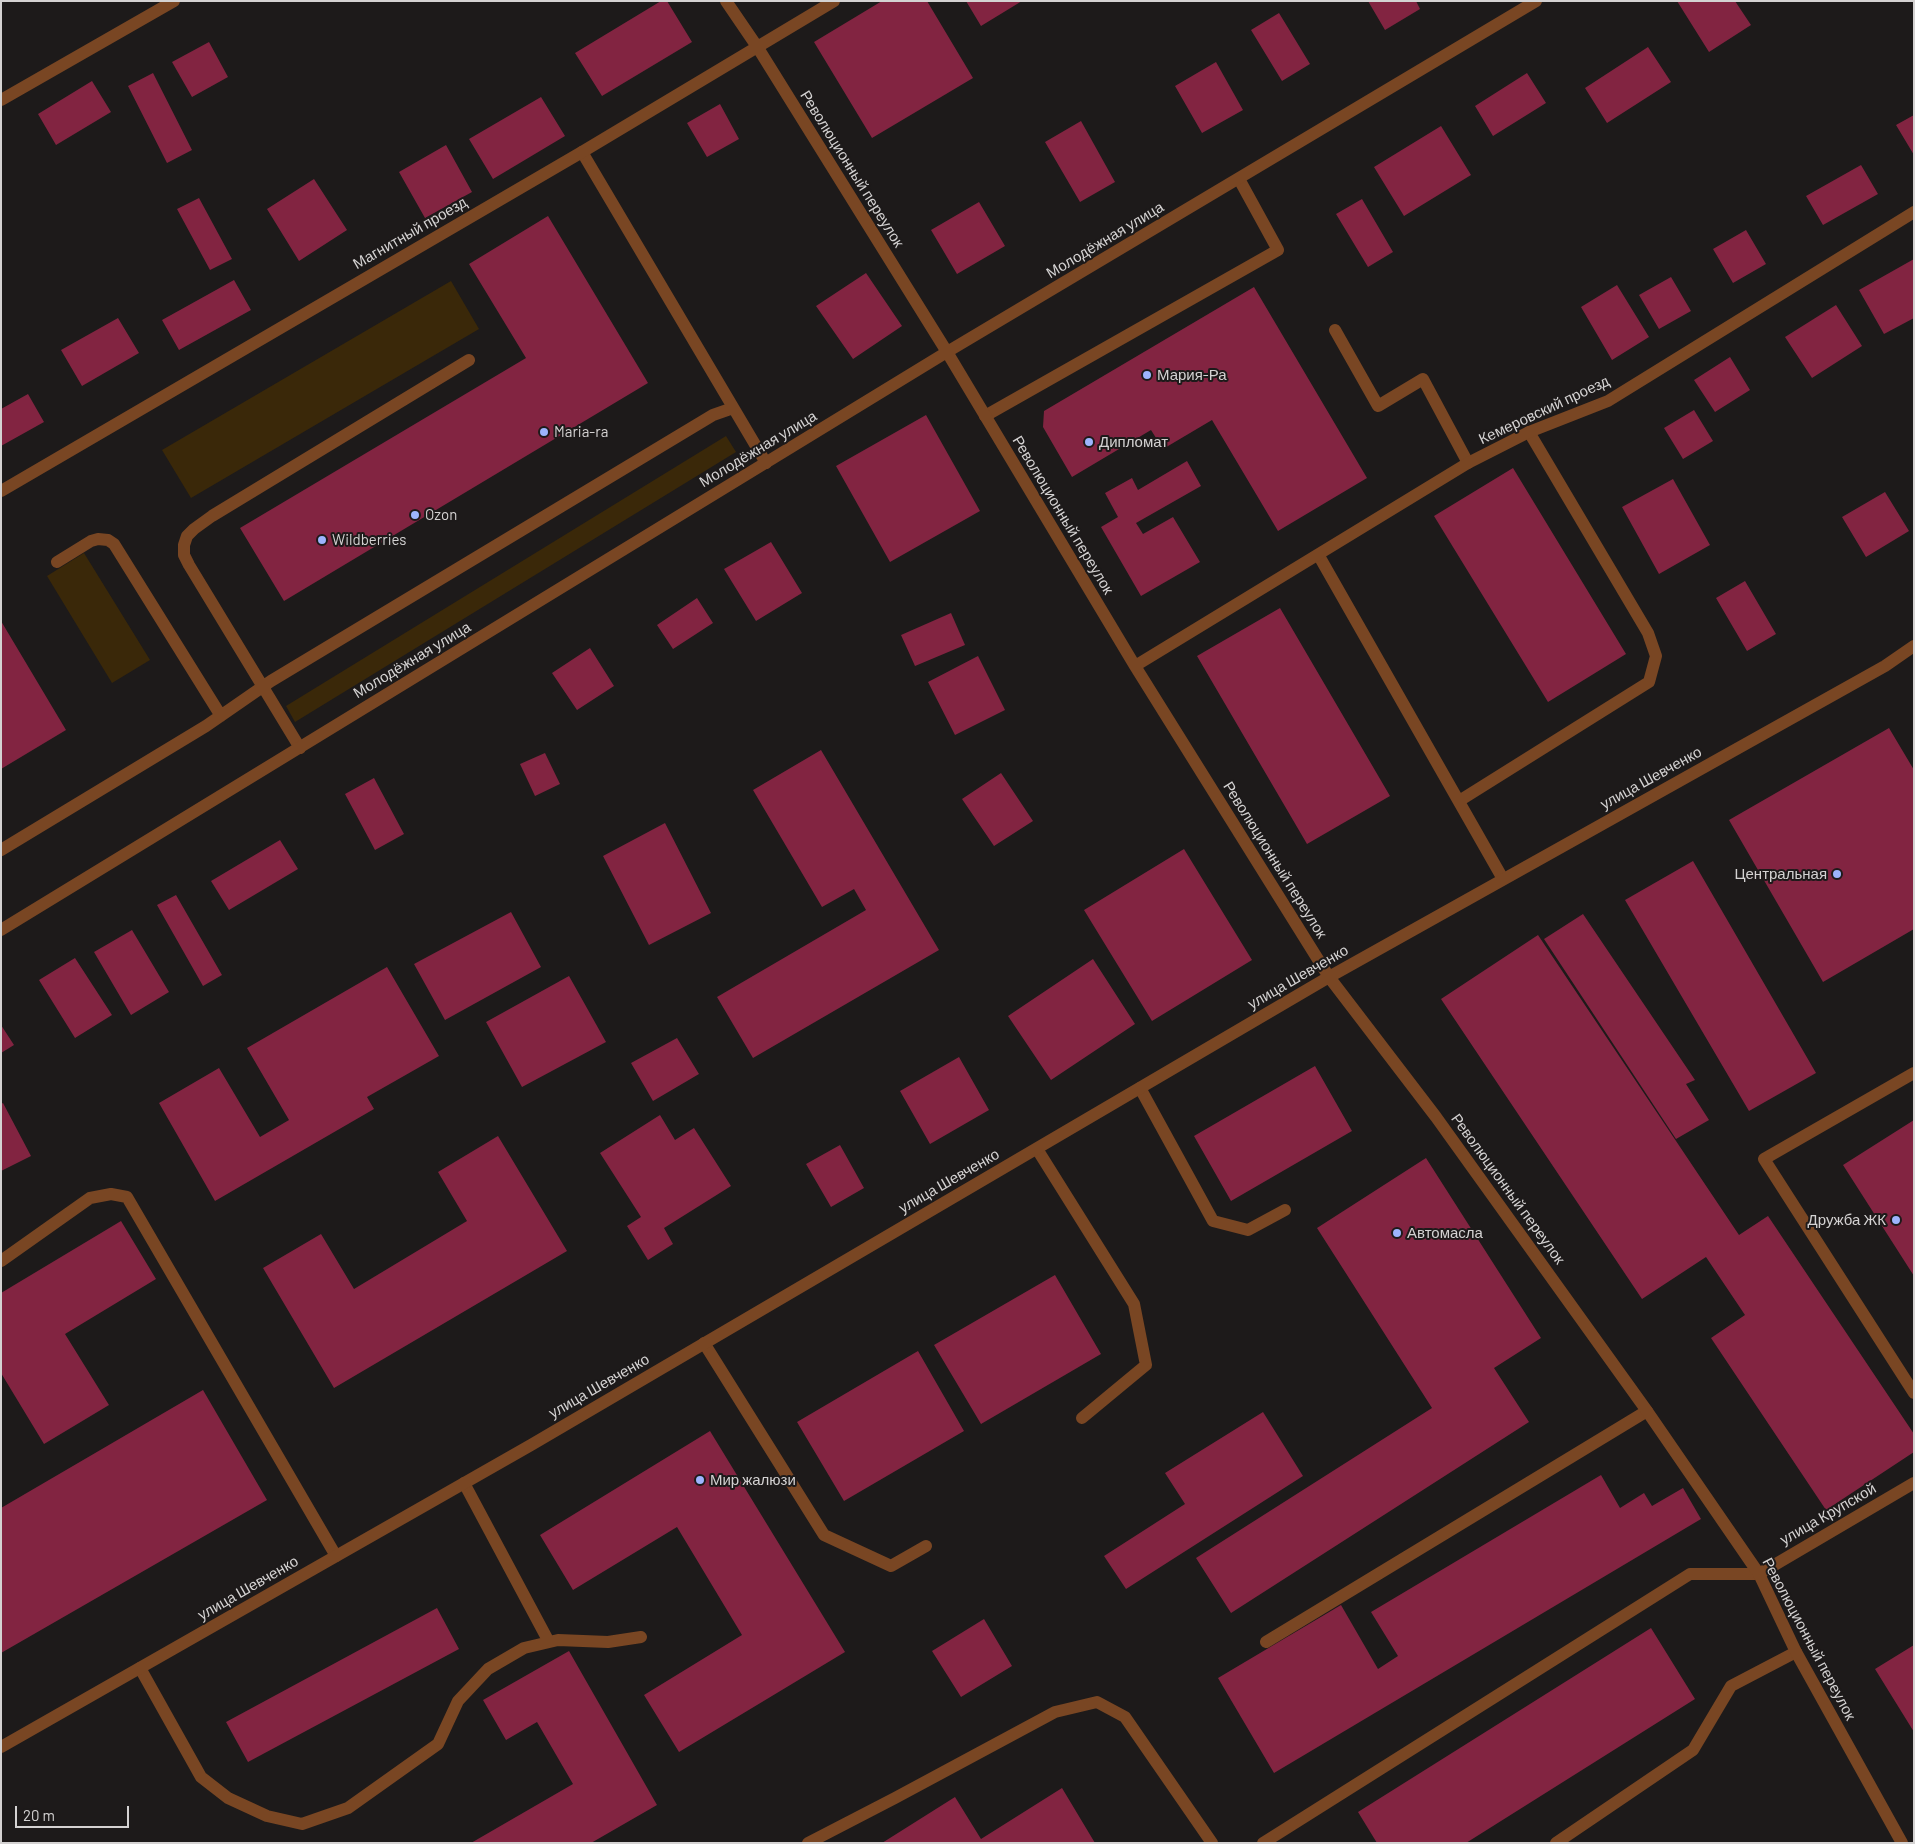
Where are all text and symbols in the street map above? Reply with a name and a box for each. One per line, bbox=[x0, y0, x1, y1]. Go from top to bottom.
street label: Революционный переулок bbox=[796, 87, 908, 251]
street label: Магнитный проезд bbox=[350, 193, 470, 273]
street label: Молодёжная улица bbox=[1043, 198, 1167, 282]
place label: Мария-Ра bbox=[1157, 366, 1227, 384]
marker: Мария-Ра bbox=[1141, 369, 1153, 381]
street label: Кемеровский проезд bbox=[1476, 372, 1612, 448]
street label: Молодёжная улица bbox=[696, 407, 820, 491]
place label: Maria-ra bbox=[554, 423, 608, 441]
marker: Maria-ra bbox=[538, 426, 550, 438]
street label: Революционный переулок bbox=[1009, 433, 1117, 597]
place label: Дипломат bbox=[1099, 433, 1168, 451]
marker: Дипломат bbox=[1083, 436, 1095, 448]
place label: Ozon bbox=[425, 506, 457, 524]
marker: Ozon bbox=[409, 509, 421, 521]
place label: Wildberries bbox=[332, 531, 407, 549]
marker: Wildberries bbox=[316, 534, 328, 546]
street label: Молодёжная улица bbox=[350, 618, 474, 702]
street label: улица Шевченко bbox=[1597, 743, 1705, 813]
street label: Революционный переулок bbox=[1219, 778, 1331, 942]
place label: Центральная bbox=[1734, 865, 1827, 883]
marker: Центральная bbox=[1831, 868, 1843, 880]
street label: улица Шевченко bbox=[1245, 941, 1351, 1013]
street label: Революционный переулок bbox=[1447, 1110, 1569, 1268]
street label: улица Шевченко bbox=[896, 1145, 1002, 1217]
place label: Дружба ЖК bbox=[1808, 1211, 1886, 1229]
marker: Дружба ЖК bbox=[1890, 1214, 1902, 1226]
place label: Автомасла bbox=[1407, 1224, 1483, 1242]
marker: Автомасла bbox=[1391, 1227, 1403, 1239]
street label: улица Шевченко bbox=[546, 1350, 652, 1422]
place label: Мир жалюзи bbox=[710, 1471, 796, 1489]
marker: Мир жалюзи bbox=[694, 1474, 706, 1486]
street label: улица Крупской bbox=[1777, 1479, 1879, 1549]
street label: улица Шевченко bbox=[195, 1552, 301, 1624]
street label: Революционный переулок bbox=[1758, 1555, 1860, 1723]
scale bar bbox=[18, 1796, 131, 1828]
text: 20 m bbox=[23, 1806, 55, 1824]

